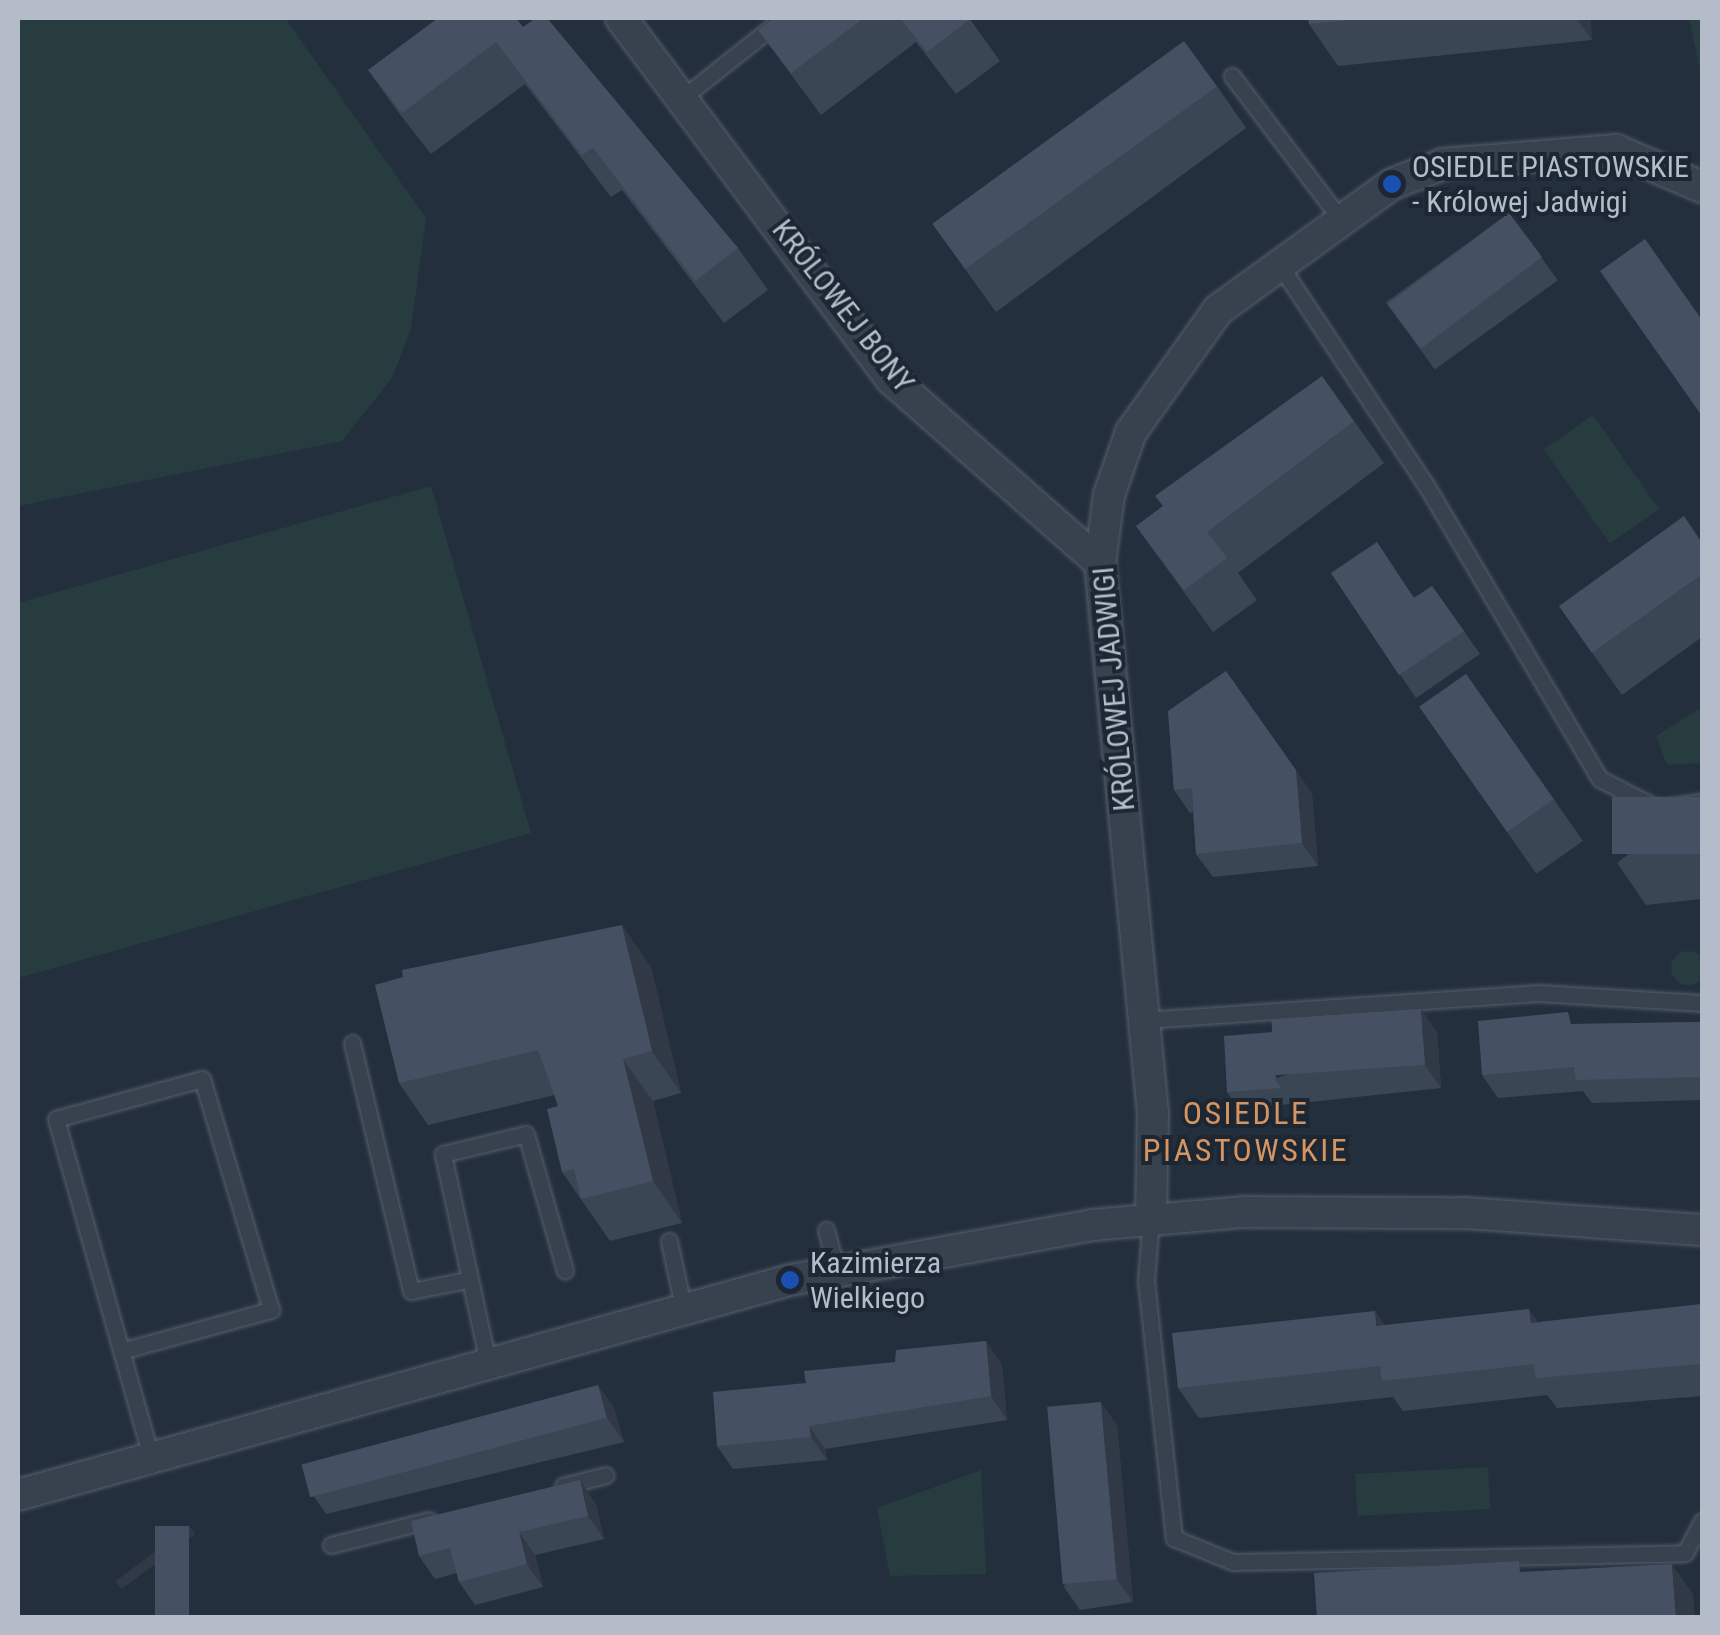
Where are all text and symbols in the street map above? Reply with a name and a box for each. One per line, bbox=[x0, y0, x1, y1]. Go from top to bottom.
place label: OSIEDLE PIASTOWSKIE - Królowej Jadwigi bbox=[1412, 149, 1689, 220]
marker: OSIEDLE PIASTOWSKIE - Królowej Jadwigi bbox=[1381, 173, 1403, 195]
street label: KRÓLOWEJ BONY bbox=[764, 213, 922, 399]
street label: KRÓLOWEJ JADWIGI bbox=[1085, 565, 1143, 813]
district label: OSIEDLE PIASTOWSKIE bbox=[1143, 1095, 1349, 1170]
place label: Kazimierza Wielkiego bbox=[810, 1245, 941, 1316]
marker: Kazimierza Wielkiego bbox=[779, 1269, 801, 1291]

